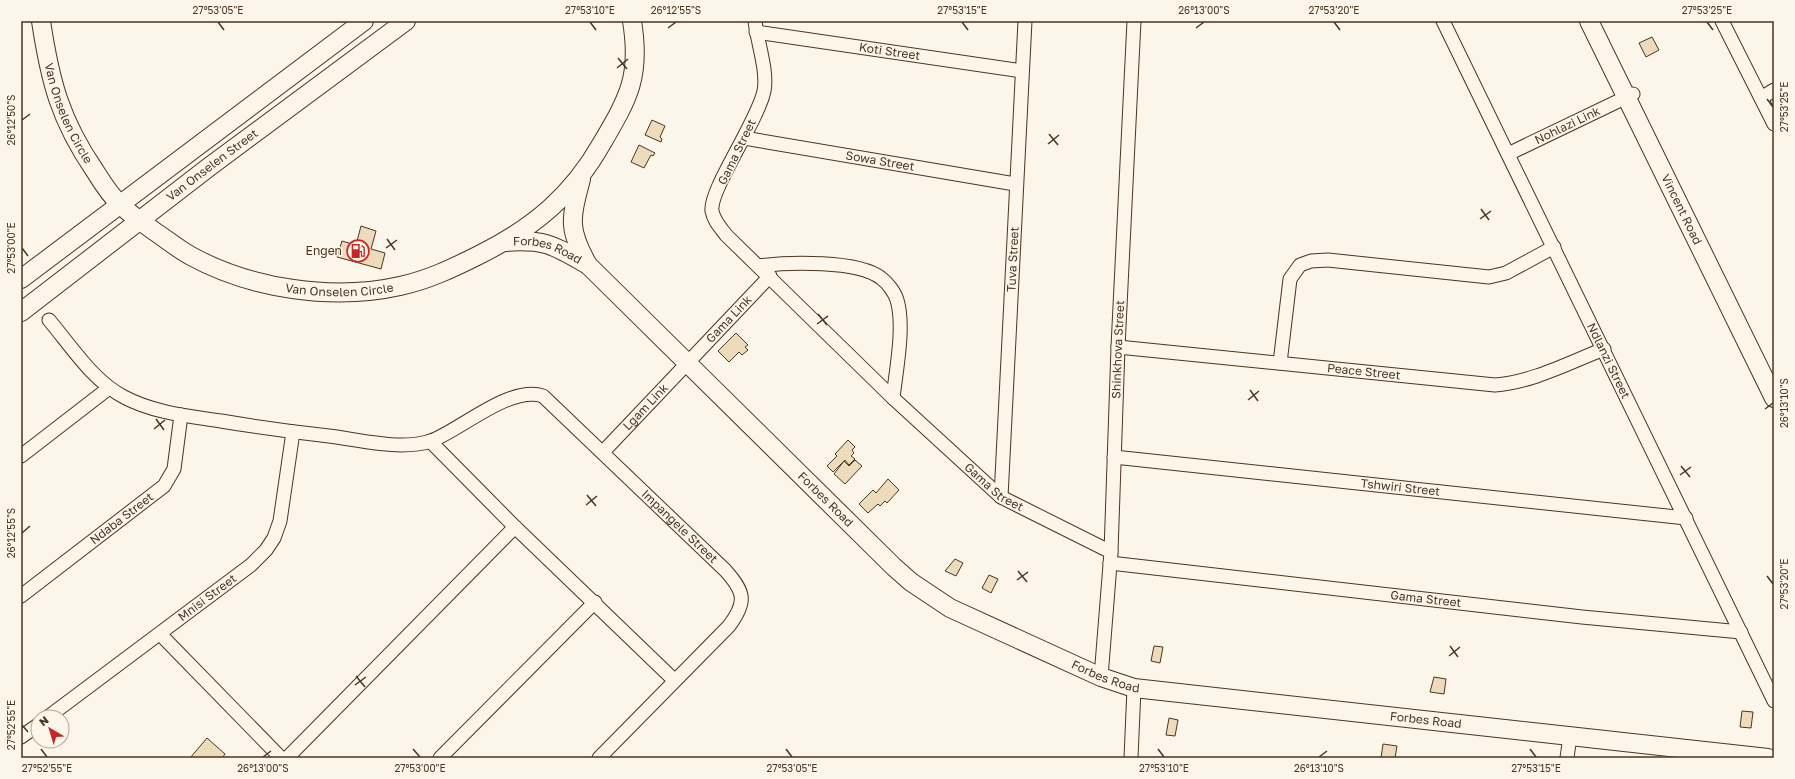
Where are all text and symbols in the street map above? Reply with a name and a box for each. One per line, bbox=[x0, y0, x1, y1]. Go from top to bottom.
text: 27°53'05"E bbox=[193, 4, 243, 16]
text: 27°53'10"E bbox=[565, 4, 615, 16]
text: 26°12'55"S bbox=[651, 4, 701, 16]
text: 27°53'15"E bbox=[937, 4, 987, 16]
text: 26°13'00"S bbox=[1178, 4, 1230, 16]
text: 27°53'20"E bbox=[1309, 4, 1359, 16]
text: 27°53'25"E bbox=[1682, 4, 1732, 16]
street label: Koti Street bbox=[858, 39, 922, 63]
street label: Van Onselen Circle bbox=[42, 61, 96, 166]
text: 27°53'25"E bbox=[1778, 82, 1790, 132]
text: 26°12'50"S bbox=[5, 95, 17, 145]
street label: Nohlazi Link bbox=[1532, 103, 1603, 147]
street label: Gama Street bbox=[714, 116, 759, 187]
street label: Van Onselen Street bbox=[163, 125, 261, 204]
street label: Sowa Street bbox=[845, 147, 916, 174]
street label: Vincent Road bbox=[1658, 172, 1706, 247]
text: 27°53'00"E bbox=[5, 222, 17, 274]
street label: Tuva Street bbox=[1003, 226, 1022, 292]
street label: Forbes Road bbox=[513, 233, 585, 267]
fuel station icon: Engen bbox=[345, 238, 371, 264]
place label: Engen bbox=[306, 243, 342, 258]
street label: Van Onselen Circle bbox=[284, 280, 395, 299]
street label: Gama Link bbox=[703, 292, 755, 346]
street label: Shinkhova Street bbox=[1108, 300, 1127, 399]
street label: Ndlanzi Street bbox=[1584, 320, 1634, 401]
street label: Peace Street bbox=[1326, 360, 1401, 382]
text: 26°13'10"S bbox=[1778, 378, 1790, 428]
street label: Lgam Link bbox=[620, 380, 671, 433]
street label: Gama Street bbox=[962, 459, 1026, 514]
street label: Forbes Road bbox=[795, 468, 857, 530]
street label: Tshwiri Street bbox=[1360, 475, 1441, 499]
street label: Impangele Street bbox=[639, 486, 721, 566]
street label: Ndaba Street bbox=[87, 489, 156, 547]
text: 26°12'55"S bbox=[5, 508, 17, 558]
text: 27°53'20"E bbox=[1778, 559, 1790, 609]
street label: Mnisi Street bbox=[175, 570, 239, 624]
street label: Gama Street bbox=[1390, 587, 1462, 610]
street label: Forbes Road bbox=[1069, 657, 1140, 696]
text: 27°52'55"E bbox=[5, 700, 17, 750]
street label: Forbes Road bbox=[1389, 708, 1462, 731]
north arrow bbox=[30, 709, 70, 749]
text: N bbox=[36, 713, 51, 728]
text: 27°52'55"E bbox=[22, 762, 72, 774]
text: 26°13'00"S bbox=[237, 762, 289, 774]
text: 27°53'00"E bbox=[394, 762, 446, 774]
text: 27°53'05"E bbox=[767, 762, 817, 774]
text: 27°53'10"E bbox=[1139, 762, 1189, 774]
text: 26°13'10"S bbox=[1294, 762, 1344, 774]
text: 27°53'15"E bbox=[1511, 762, 1561, 774]

